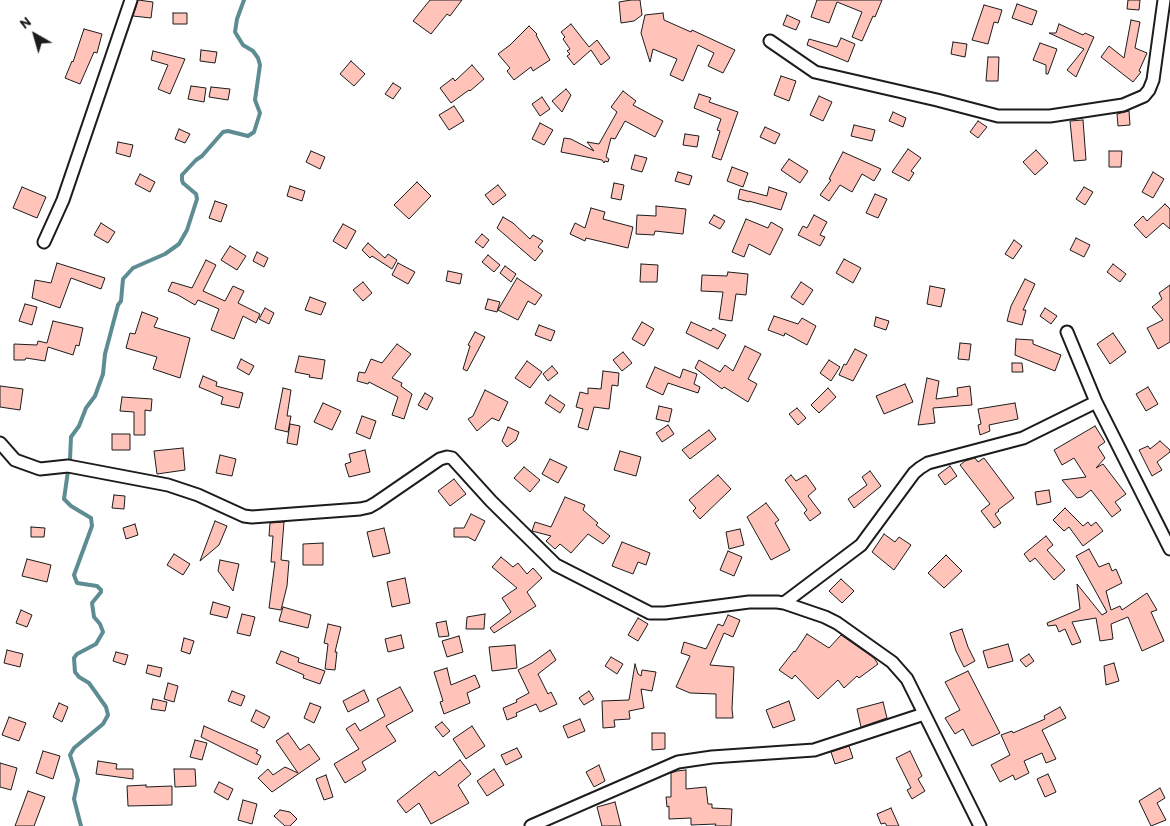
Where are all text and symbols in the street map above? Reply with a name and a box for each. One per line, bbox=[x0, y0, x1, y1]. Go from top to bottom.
north arrow bbox=[10, 10, 60, 60]
text: N bbox=[16, 13, 34, 32]

